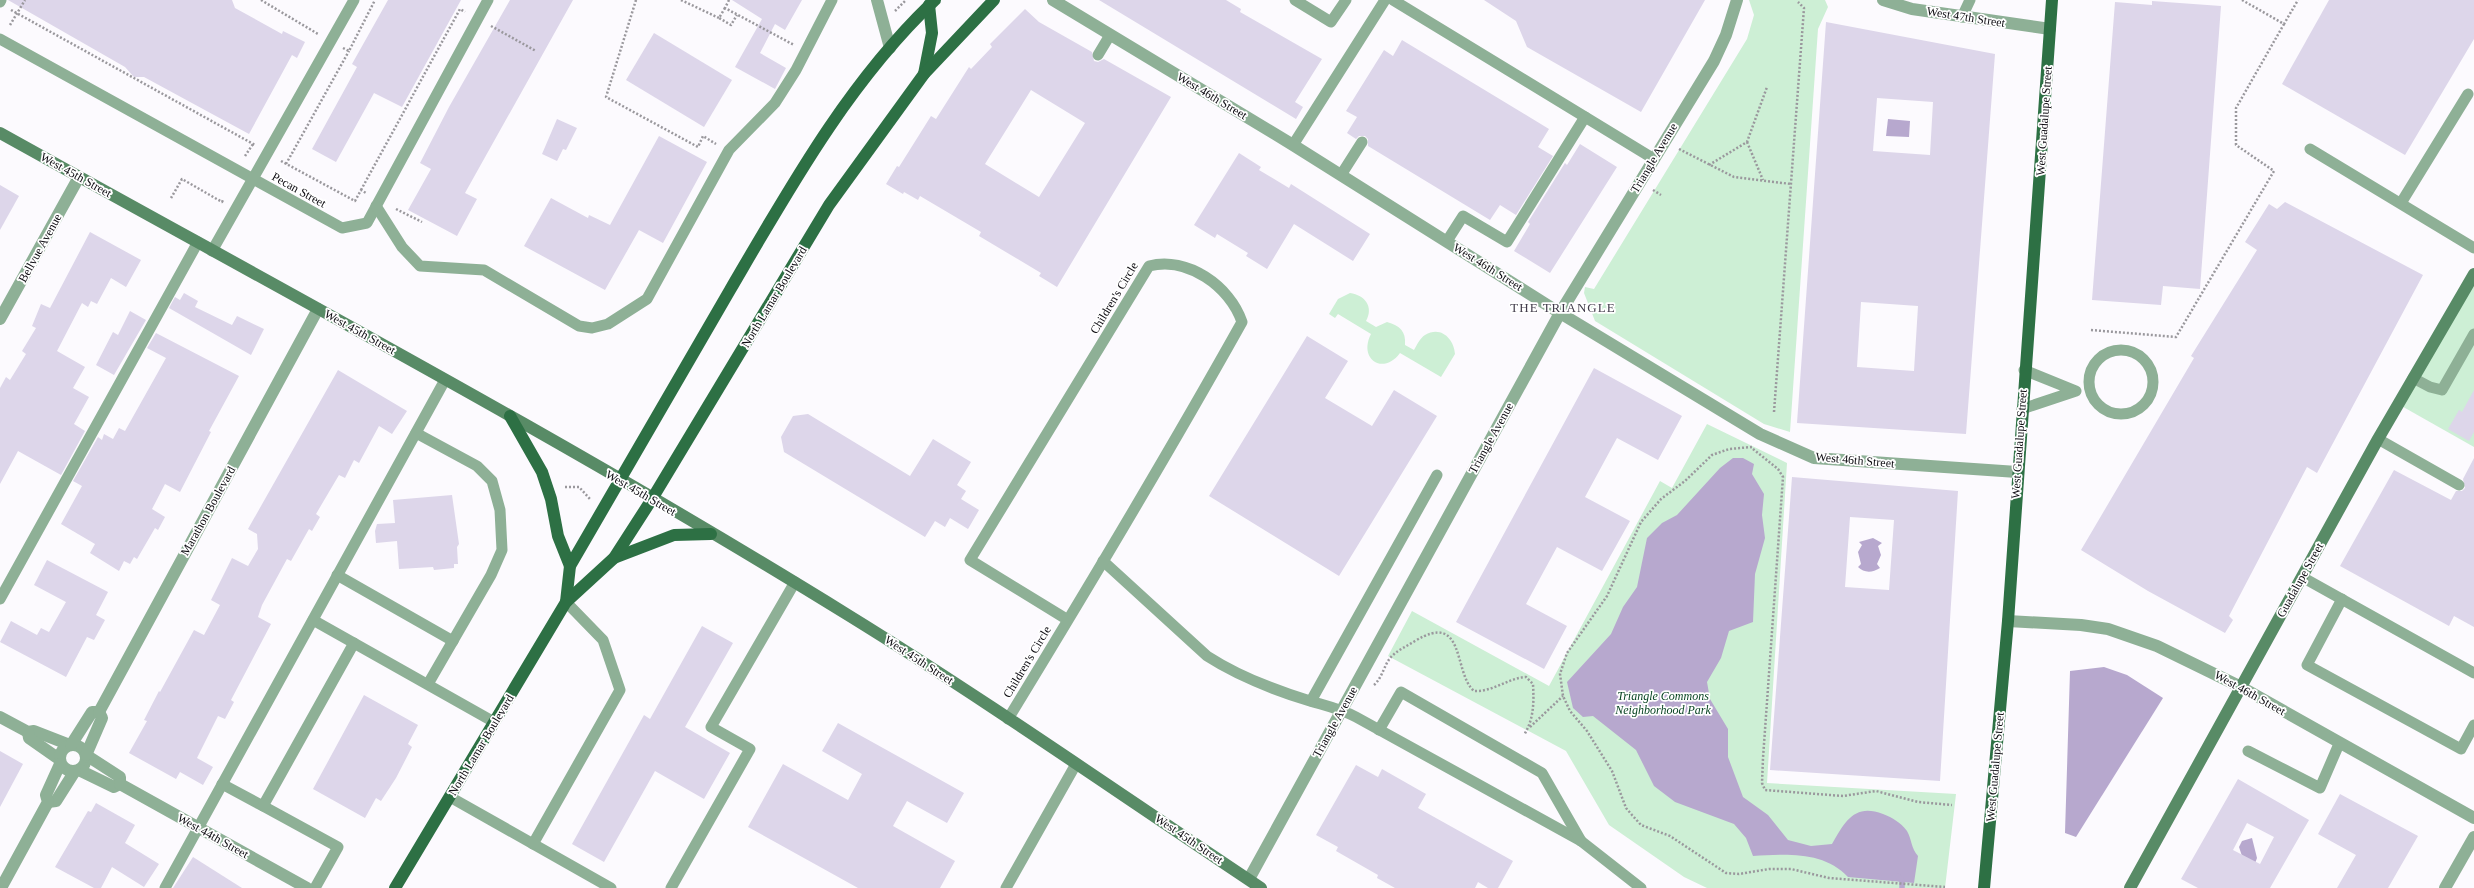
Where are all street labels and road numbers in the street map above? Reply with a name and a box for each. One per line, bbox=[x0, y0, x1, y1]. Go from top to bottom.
street label: West 47th Street bbox=[1926, 4, 2007, 30]
street label: West Guadalupe Street bbox=[2033, 65, 2055, 176]
street label: West 46th Street bbox=[1175, 70, 1250, 123]
street label: Triangle Avenue bbox=[1628, 121, 1680, 195]
street label: West 45th Street bbox=[38, 150, 115, 201]
street label: Pecan Street bbox=[270, 169, 329, 211]
street label: Bellvue Avenue bbox=[15, 211, 65, 285]
street label: West 46th Street bbox=[1451, 240, 1526, 294]
street label: North Lamar Boulevard bbox=[738, 244, 810, 350]
street label: Children's Circle bbox=[1087, 260, 1141, 336]
street label: West 45th Street bbox=[322, 307, 399, 358]
street label: West Guadalupe Street bbox=[2008, 388, 2030, 499]
street label: Triangle Avenue bbox=[1466, 400, 1516, 476]
street label: West 46th Street bbox=[1815, 450, 1896, 470]
street label: Marathon Boulevard bbox=[178, 464, 238, 558]
street label: West 45th Street bbox=[603, 467, 679, 519]
street label: Guadalupe Street bbox=[2274, 540, 2327, 620]
street label: Children's Circle bbox=[1000, 624, 1054, 700]
street label: West 45th Street bbox=[882, 633, 957, 688]
street label: West 46th Street bbox=[2212, 668, 2289, 719]
street label: Triangle Avenue bbox=[1310, 684, 1360, 760]
street label: North Lamar Boulevard bbox=[445, 692, 517, 798]
street label: West Guadalupe Street bbox=[1983, 711, 2007, 822]
street label: West 44th Street bbox=[175, 811, 252, 862]
street label: West 45th Street bbox=[1152, 811, 1226, 867]

